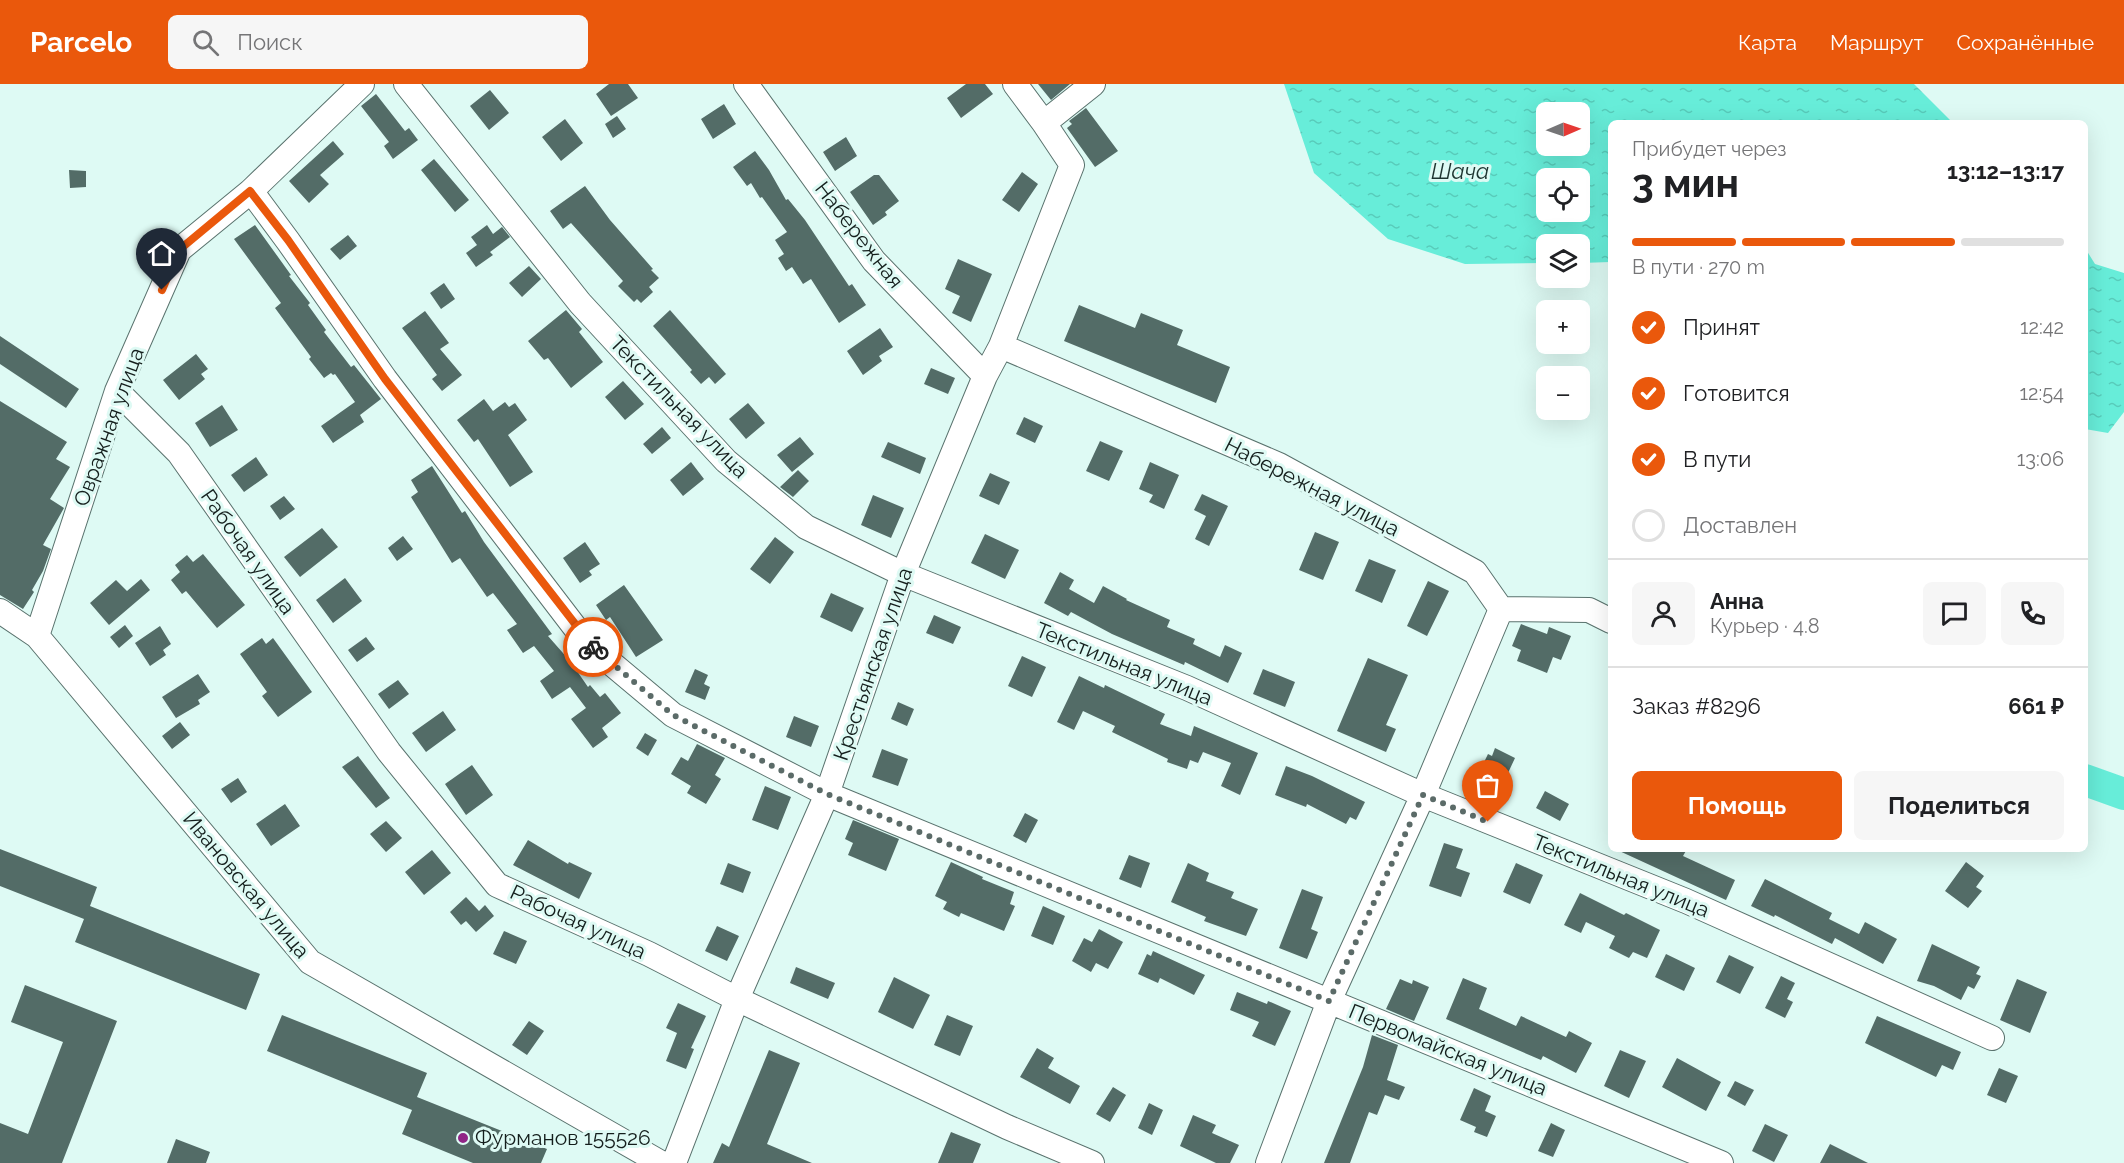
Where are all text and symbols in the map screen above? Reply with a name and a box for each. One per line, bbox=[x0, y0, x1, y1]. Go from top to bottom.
search box bbox=[168, 15, 588, 69]
text: Parcelo bbox=[30, 26, 132, 59]
icon: search bbox=[189, 26, 222, 59]
text: Поиск bbox=[237, 29, 303, 55]
text: Карта bbox=[1738, 30, 1797, 55]
text: Маршрут bbox=[1830, 30, 1923, 55]
text: Сохранённые bbox=[1956, 30, 2094, 55]
north arrow bbox=[1536, 102, 1590, 156]
map controls bbox=[1536, 102, 1590, 420]
text: Прибудет через bbox=[1632, 137, 1786, 161]
water label: Шача bbox=[1431, 158, 1489, 184]
text: 13:12–13:17 bbox=[1947, 158, 2064, 184]
text: 3 мин bbox=[1632, 160, 1739, 206]
button: locate bbox=[1536, 168, 1590, 222]
street label: Набережная bbox=[810, 176, 909, 293]
pin bbox=[136, 228, 187, 290]
button: layers bbox=[1536, 234, 1590, 288]
icon: home bbox=[145, 237, 178, 270]
text: В пути · 270 m bbox=[1632, 255, 1765, 279]
button: + bbox=[1536, 300, 1590, 354]
icon: check bbox=[1632, 311, 1665, 344]
text: Принят bbox=[1683, 314, 1760, 340]
text: 12:42 bbox=[2020, 315, 2064, 339]
street label: Текстильная улица bbox=[605, 330, 754, 483]
street label: Овражная улица bbox=[68, 344, 149, 509]
button: − bbox=[1536, 366, 1590, 420]
icon: check bbox=[1632, 377, 1665, 410]
text: Готовится bbox=[1683, 380, 1790, 406]
text: 12:54 bbox=[2019, 381, 2064, 405]
street label: Набережная улица bbox=[1221, 432, 1404, 541]
icon: check bbox=[1632, 443, 1665, 476]
text: В пути bbox=[1683, 446, 1751, 472]
text: 13:06 bbox=[2017, 447, 2064, 471]
street label: Рабочая улица bbox=[196, 484, 301, 619]
text: Доставлен bbox=[1683, 512, 1797, 538]
street label: Крестьянская улица bbox=[828, 564, 917, 764]
button: person bbox=[1632, 582, 1695, 645]
button: chat bbox=[1923, 582, 1986, 645]
button: phone bbox=[2001, 582, 2064, 645]
text: Анна bbox=[1710, 588, 1764, 614]
text: Курьер · 4.8 bbox=[1710, 614, 1820, 638]
courier bbox=[563, 617, 623, 677]
street label: Текстильная улица bbox=[1032, 617, 1216, 710]
icon: bike bbox=[577, 631, 610, 664]
text: Заказ #8296 bbox=[1632, 693, 1761, 719]
text: 661 ₽ bbox=[2008, 693, 2064, 719]
pin bbox=[1462, 760, 1513, 822]
icon: bag bbox=[1471, 769, 1504, 802]
button: Помощь bbox=[1632, 771, 1842, 840]
button: Поделиться bbox=[1854, 771, 2064, 840]
street label: Ивановская улица bbox=[178, 806, 315, 963]
street label: Текстильная улица bbox=[1529, 829, 1713, 922]
street label: Рабочая улица bbox=[506, 879, 650, 964]
street label: Первомайская улица bbox=[1345, 998, 1551, 1101]
place label: Фурманов 155526 bbox=[475, 1125, 651, 1150]
marker: Фурманов 155526 bbox=[456, 1131, 470, 1145]

